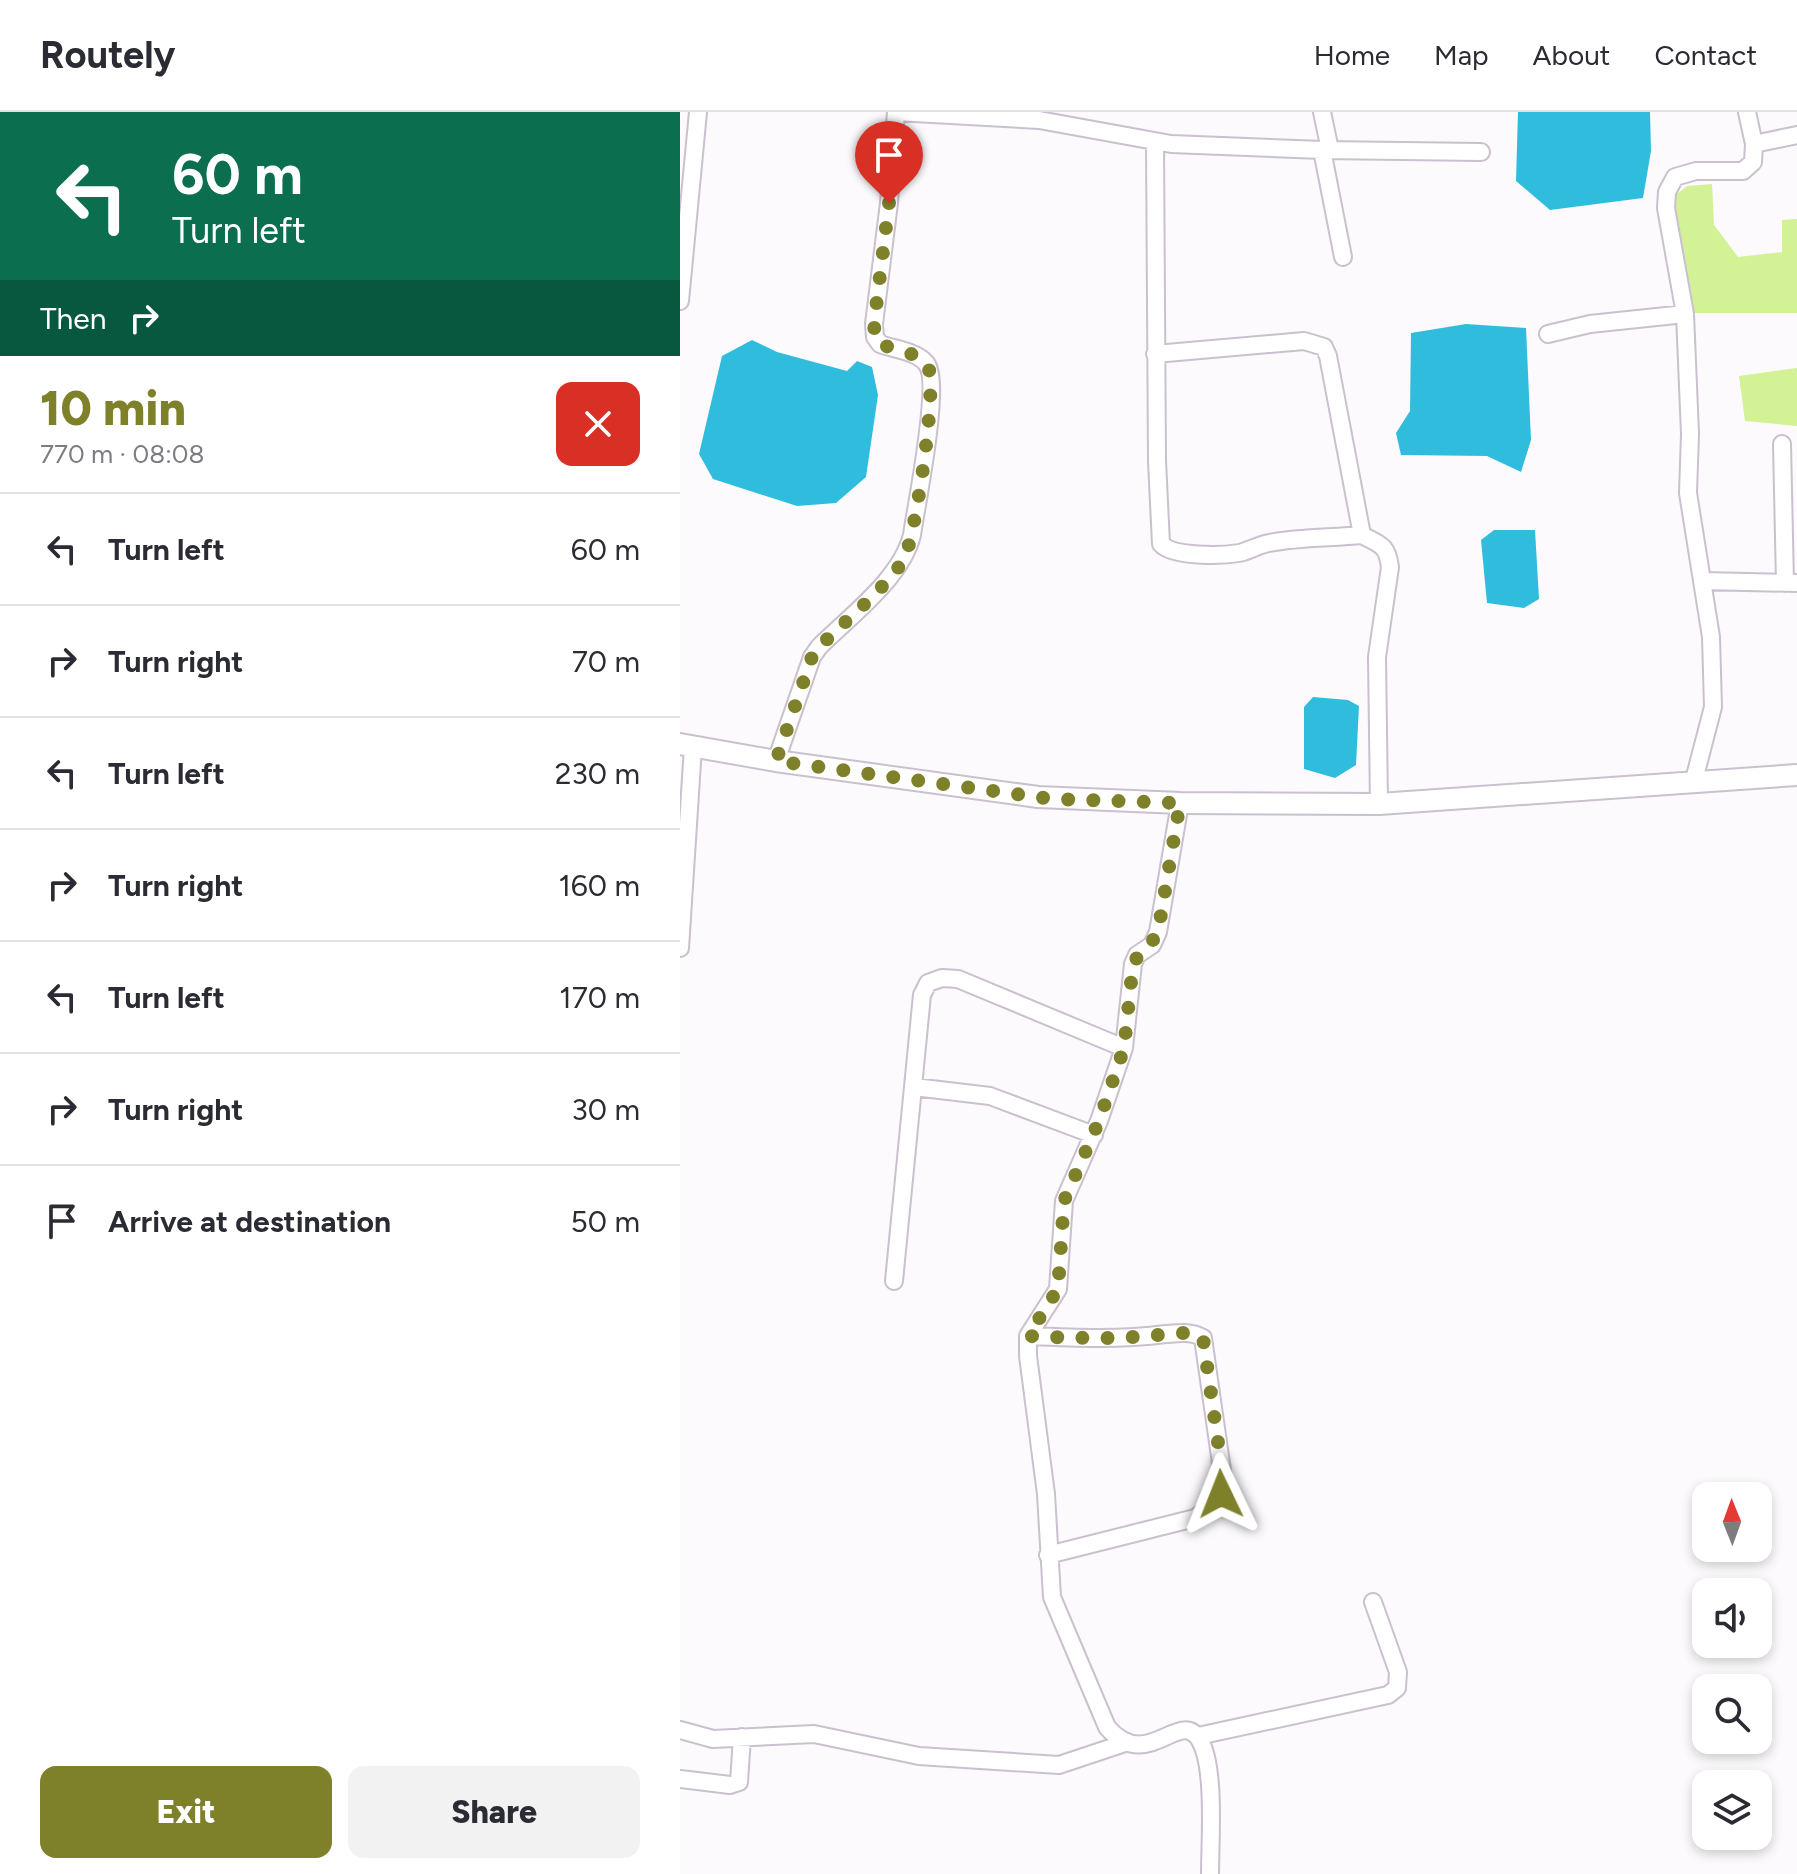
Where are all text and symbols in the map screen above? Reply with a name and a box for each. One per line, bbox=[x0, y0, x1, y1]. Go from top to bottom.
text: Routely bbox=[40, 32, 175, 78]
text: Home bbox=[1314, 38, 1390, 72]
text: Map bbox=[1434, 38, 1489, 72]
text: About bbox=[1533, 38, 1610, 72]
text: Contact bbox=[1654, 38, 1757, 72]
pin bbox=[855, 121, 923, 203]
icon: arrive bbox=[867, 133, 911, 177]
text: 60 m bbox=[172, 141, 303, 208]
icon: left bbox=[40, 144, 144, 248]
text: Turn left bbox=[172, 209, 306, 252]
icon: right bbox=[122, 296, 166, 340]
text: Then bbox=[40, 300, 106, 337]
text: 10 min bbox=[40, 379, 186, 437]
button: close bbox=[556, 382, 640, 466]
text: 770 m · 08:08 bbox=[40, 438, 204, 470]
icon: left bbox=[40, 527, 84, 571]
text: Turn left bbox=[108, 531, 225, 568]
text: 60 m bbox=[571, 531, 640, 568]
icon: right bbox=[40, 639, 84, 683]
text: Turn right bbox=[108, 643, 243, 680]
text: 70 m bbox=[572, 643, 640, 680]
icon: left bbox=[40, 751, 84, 795]
text: Turn left bbox=[108, 755, 225, 792]
text: 230 m bbox=[555, 755, 640, 792]
icon: right bbox=[40, 863, 84, 907]
text: Turn right bbox=[108, 867, 243, 904]
text: 160 m bbox=[558, 867, 640, 904]
icon: left bbox=[40, 975, 84, 1019]
text: Turn left bbox=[108, 979, 225, 1016]
text: 170 m bbox=[559, 979, 640, 1016]
icon: right bbox=[40, 1087, 84, 1131]
text: Turn right bbox=[108, 1091, 243, 1128]
text: 30 m bbox=[572, 1091, 640, 1128]
icon: arrive bbox=[40, 1199, 84, 1243]
text: Arrive at destination bbox=[108, 1203, 391, 1240]
text: 50 m bbox=[571, 1203, 640, 1240]
position arrow bbox=[1179, 1452, 1263, 1536]
north arrow bbox=[1692, 1482, 1772, 1562]
map controls bbox=[1692, 1482, 1772, 1850]
button: sound bbox=[1692, 1578, 1772, 1658]
button: search bbox=[1692, 1674, 1772, 1754]
button: Exit bbox=[40, 1766, 332, 1858]
button: Share bbox=[348, 1766, 640, 1858]
button: layers bbox=[1692, 1770, 1772, 1850]

